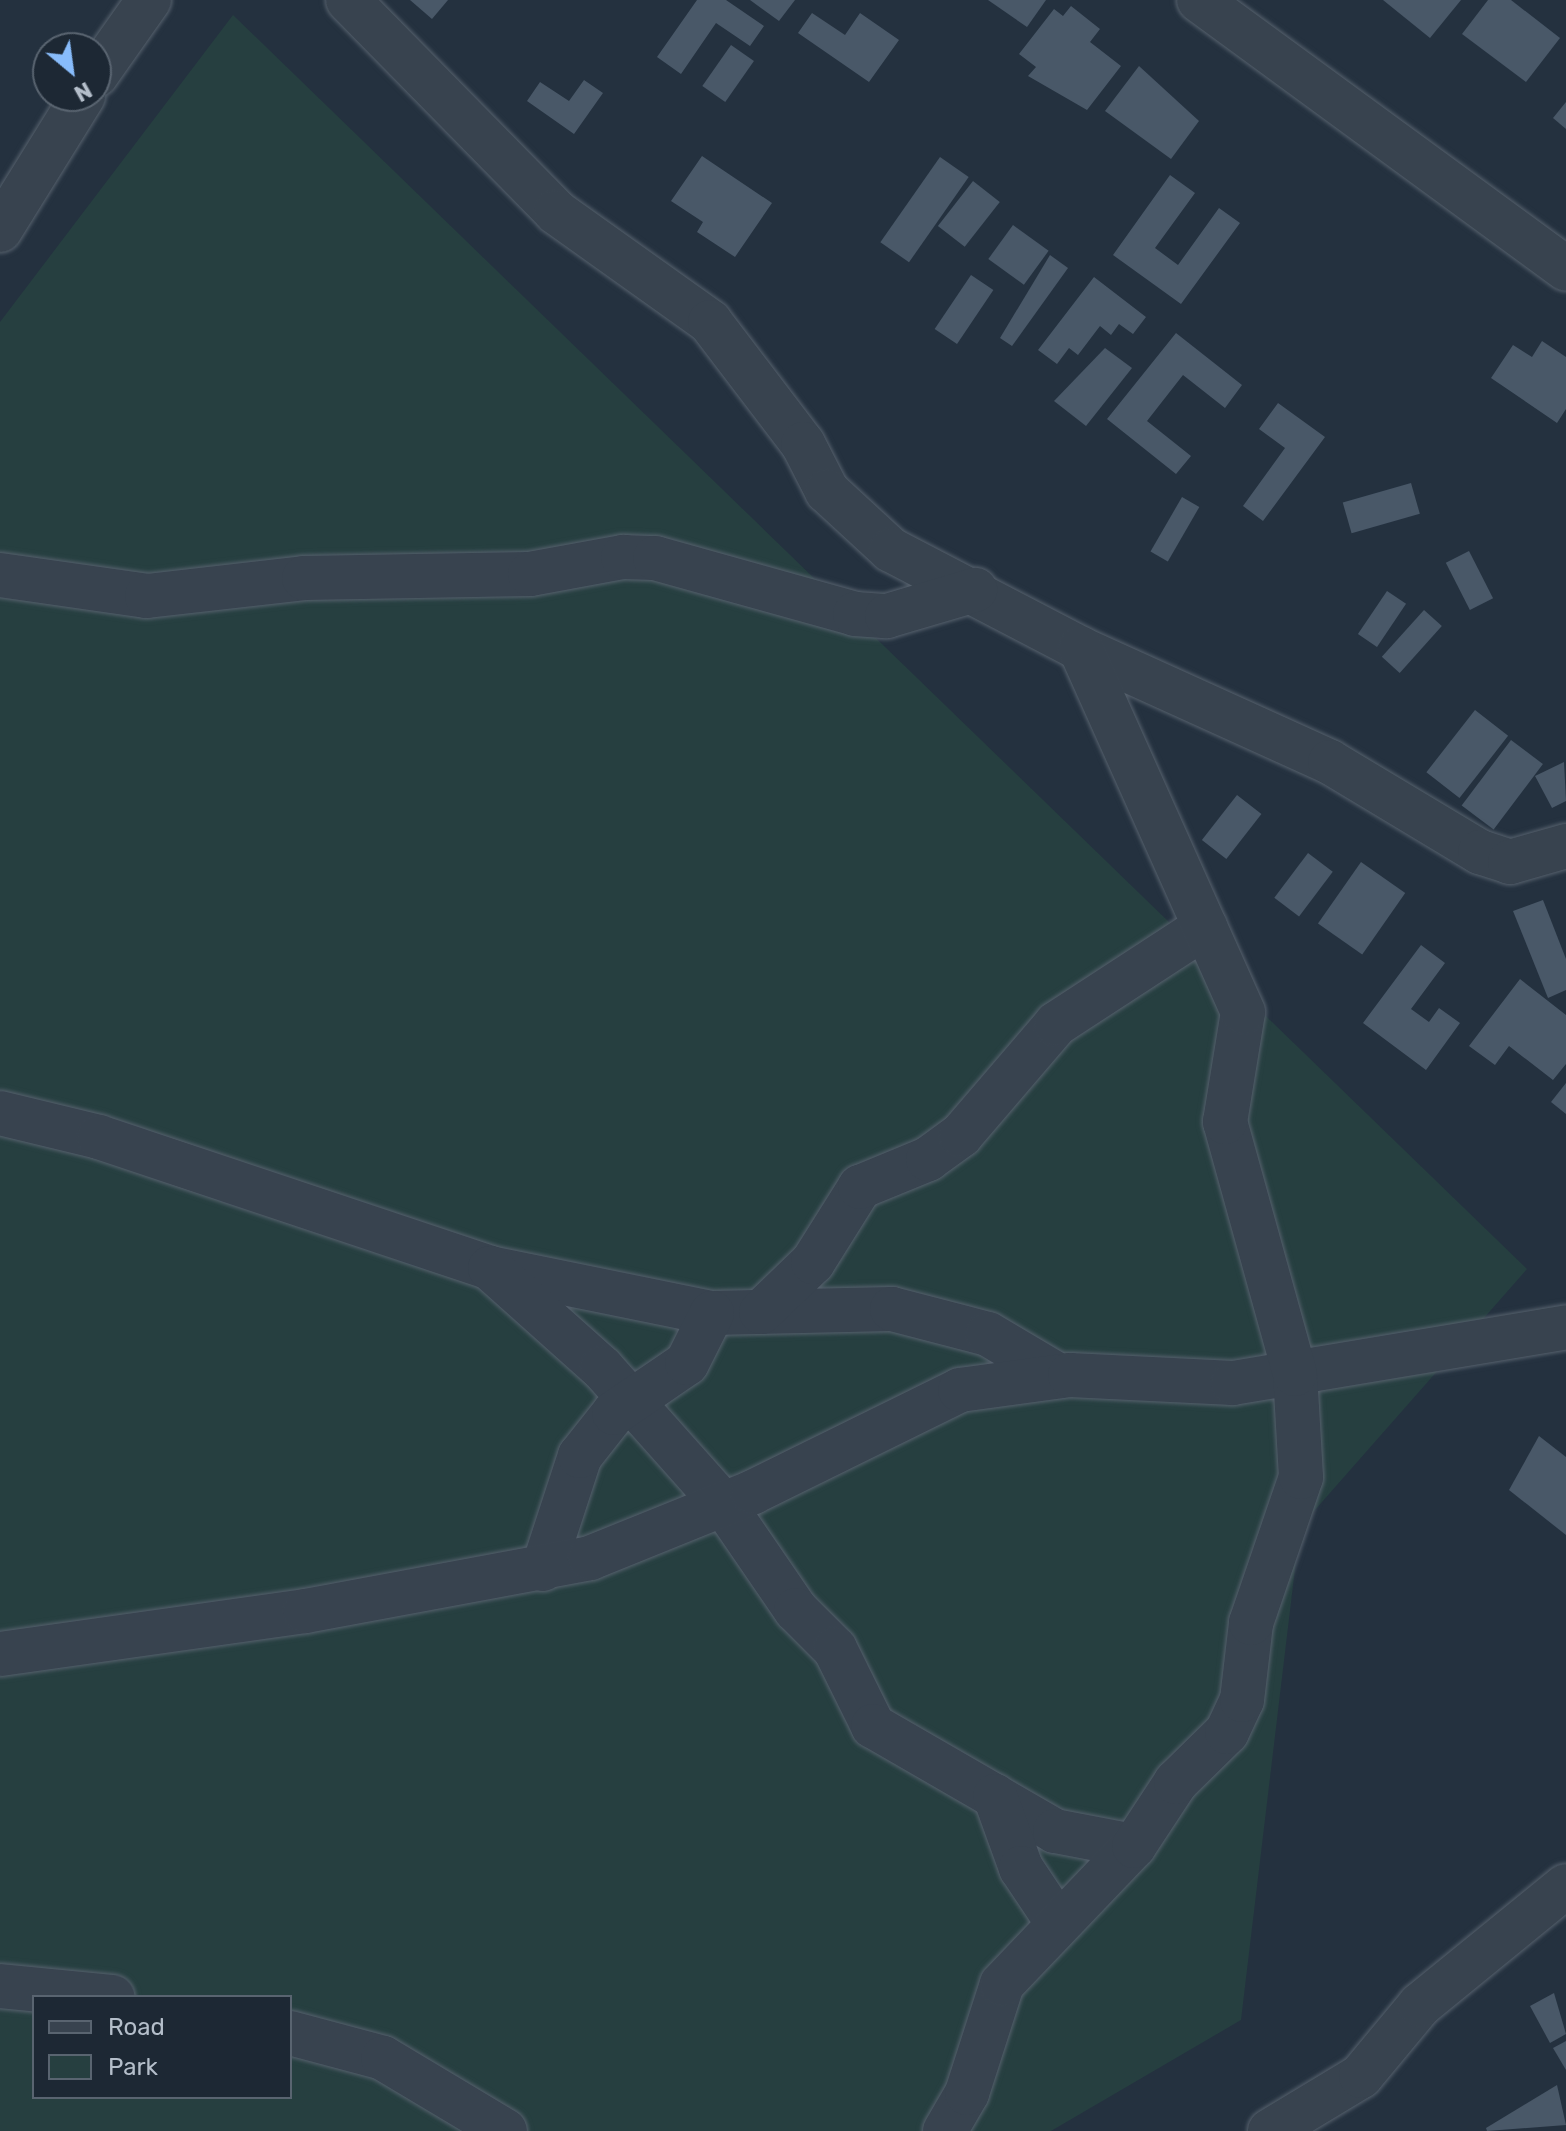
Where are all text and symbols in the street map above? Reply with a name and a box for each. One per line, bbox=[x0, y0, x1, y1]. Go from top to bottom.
north arrow bbox=[32, 32, 112, 112]
text: N bbox=[69, 76, 96, 107]
legend bbox=[32, 1995, 292, 2099]
text: Road bbox=[108, 2013, 165, 2041]
text: Park bbox=[108, 2053, 158, 2081]

